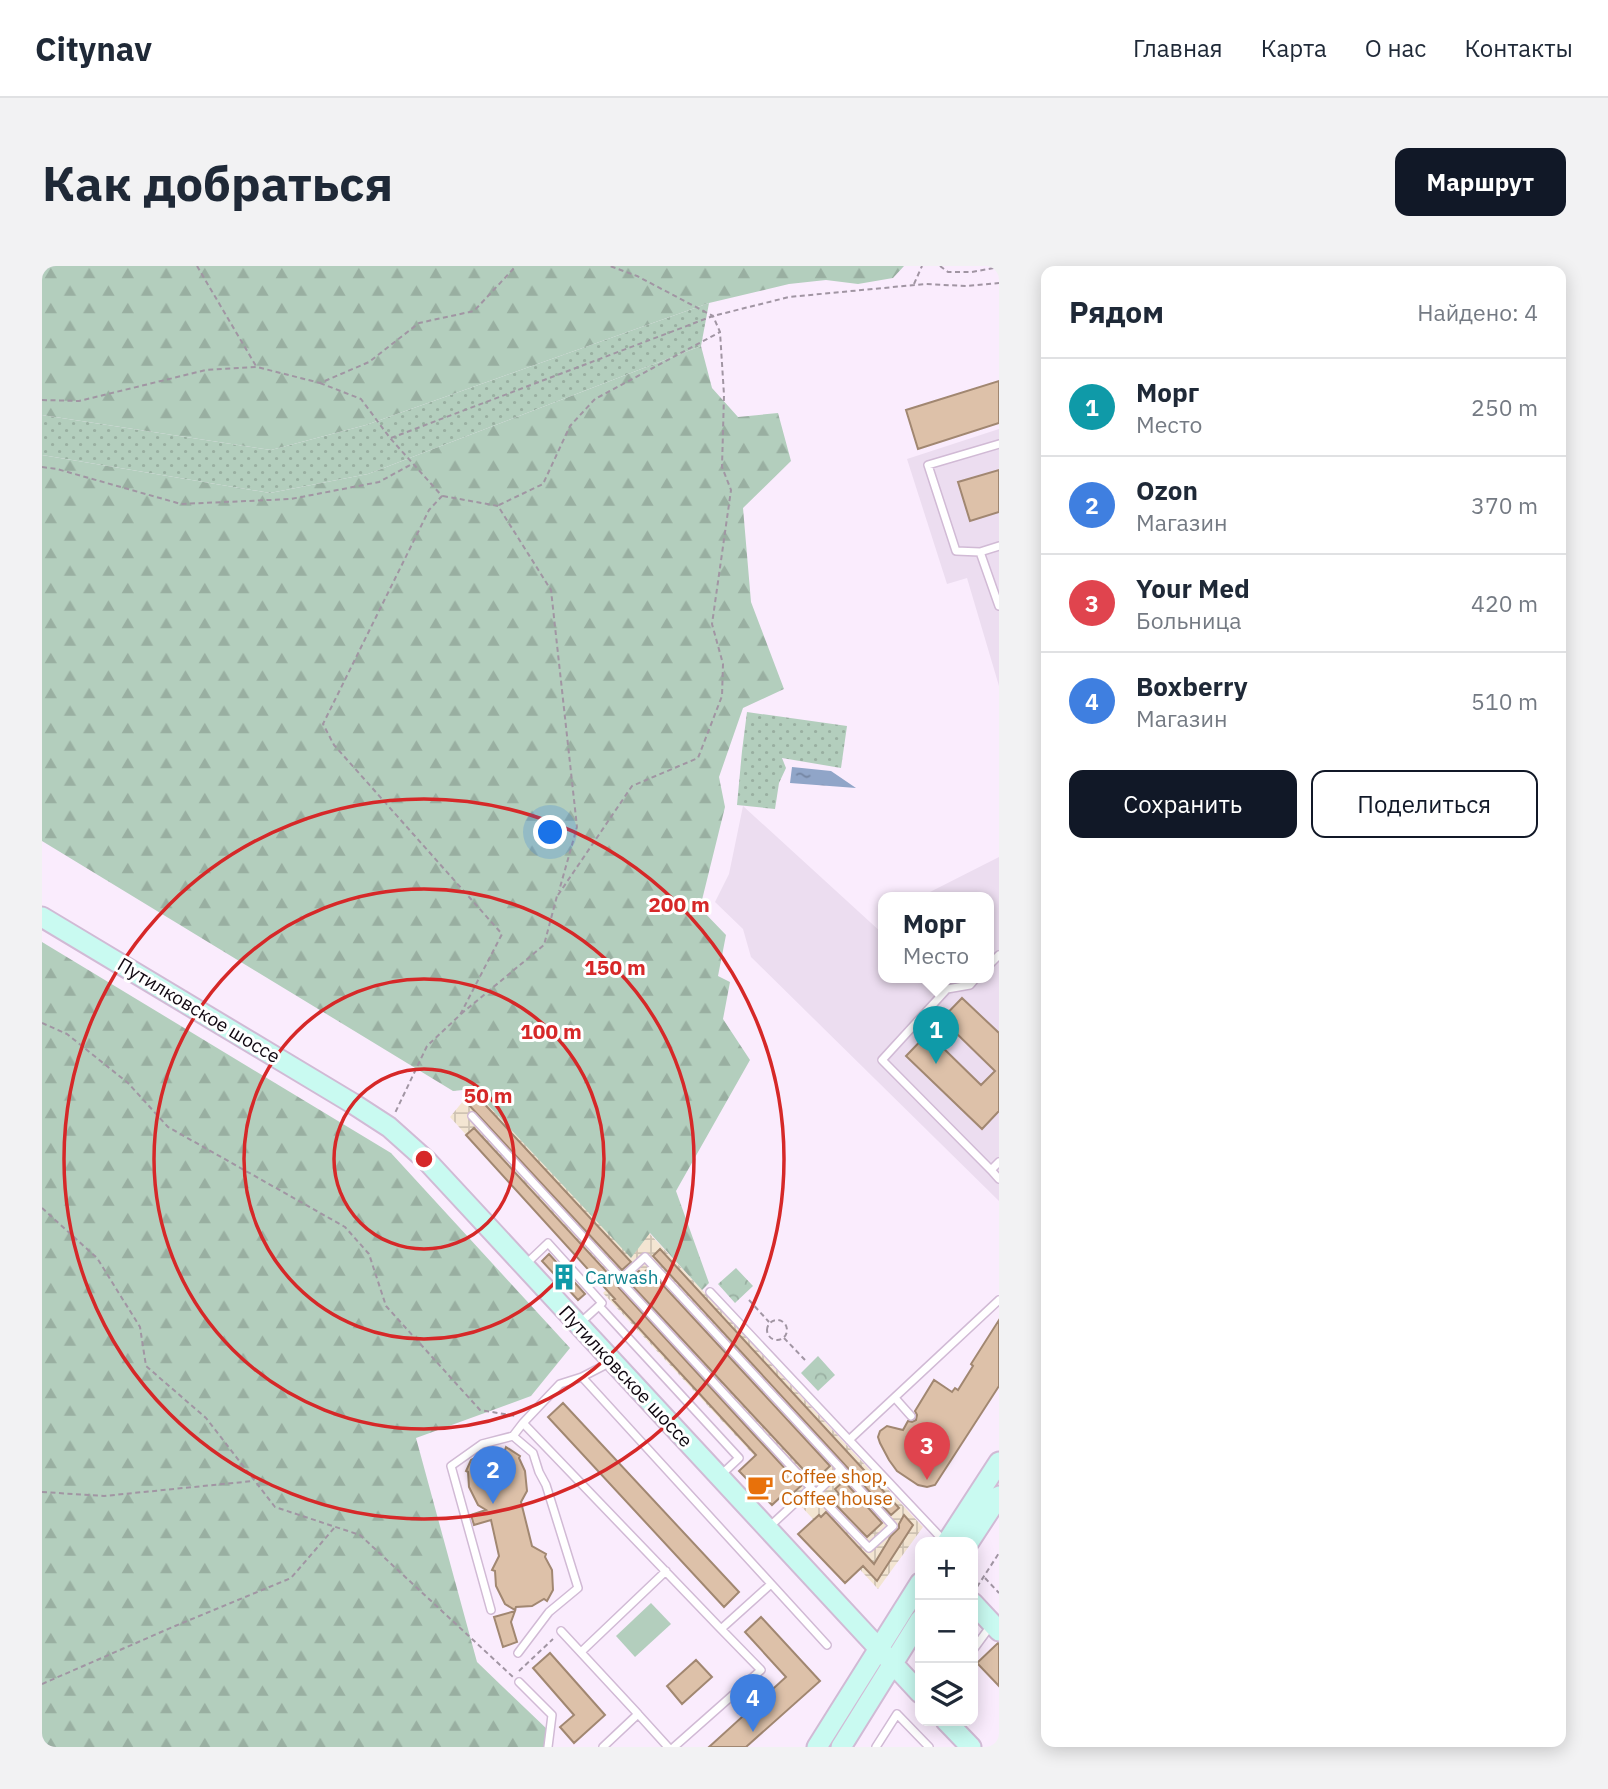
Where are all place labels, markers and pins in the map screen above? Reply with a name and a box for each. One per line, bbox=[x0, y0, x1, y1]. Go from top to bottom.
pin: 1 bbox=[913, 1006, 959, 1064]
centre of rings bbox=[412, 1147, 436, 1171]
building icon: Carwash bbox=[549, 1262, 579, 1292]
place label: Carwash bbox=[585, 1265, 659, 1289]
pin: 3 bbox=[904, 1422, 950, 1480]
pin: 2 bbox=[470, 1446, 516, 1504]
place label: Coffee shop, Coffee house bbox=[781, 1464, 893, 1510]
cafe icon: Coffee shop, Coffee house bbox=[745, 1472, 775, 1502]
pin: 4 bbox=[730, 1674, 776, 1732]

